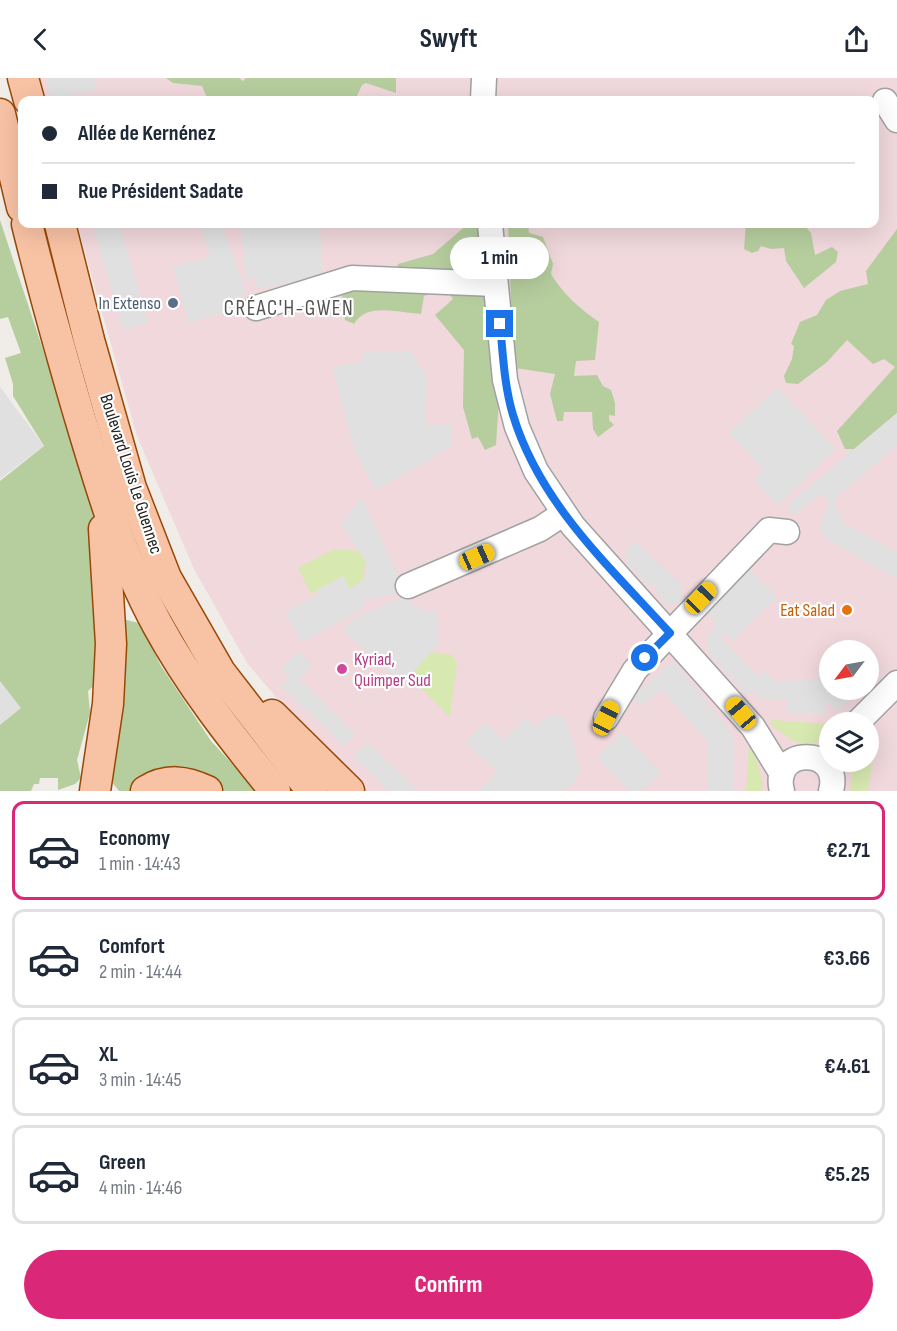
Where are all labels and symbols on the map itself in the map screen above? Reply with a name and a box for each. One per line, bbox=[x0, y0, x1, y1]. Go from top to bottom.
callout: 1 min bbox=[450, 237, 550, 279]
place label: In Extenso bbox=[99, 293, 161, 314]
marker: In Extenso bbox=[166, 296, 180, 310]
district label: CRÉAC'H-GWEN bbox=[224, 296, 354, 321]
route end bbox=[486, 310, 513, 337]
street label: Boulevard Louis Le Guennec bbox=[95, 392, 167, 556]
car bbox=[457, 541, 497, 573]
car bbox=[682, 579, 720, 617]
place label: Eat Salad bbox=[780, 600, 835, 621]
marker: Eat Salad bbox=[840, 603, 854, 617]
north arrow bbox=[819, 640, 879, 700]
route start bbox=[631, 644, 658, 671]
place label: Kyriad, Quimper Sud bbox=[354, 649, 431, 691]
marker: Kyriad, Quimper Sud bbox=[335, 662, 349, 676]
car bbox=[723, 693, 759, 733]
car bbox=[590, 698, 622, 738]

